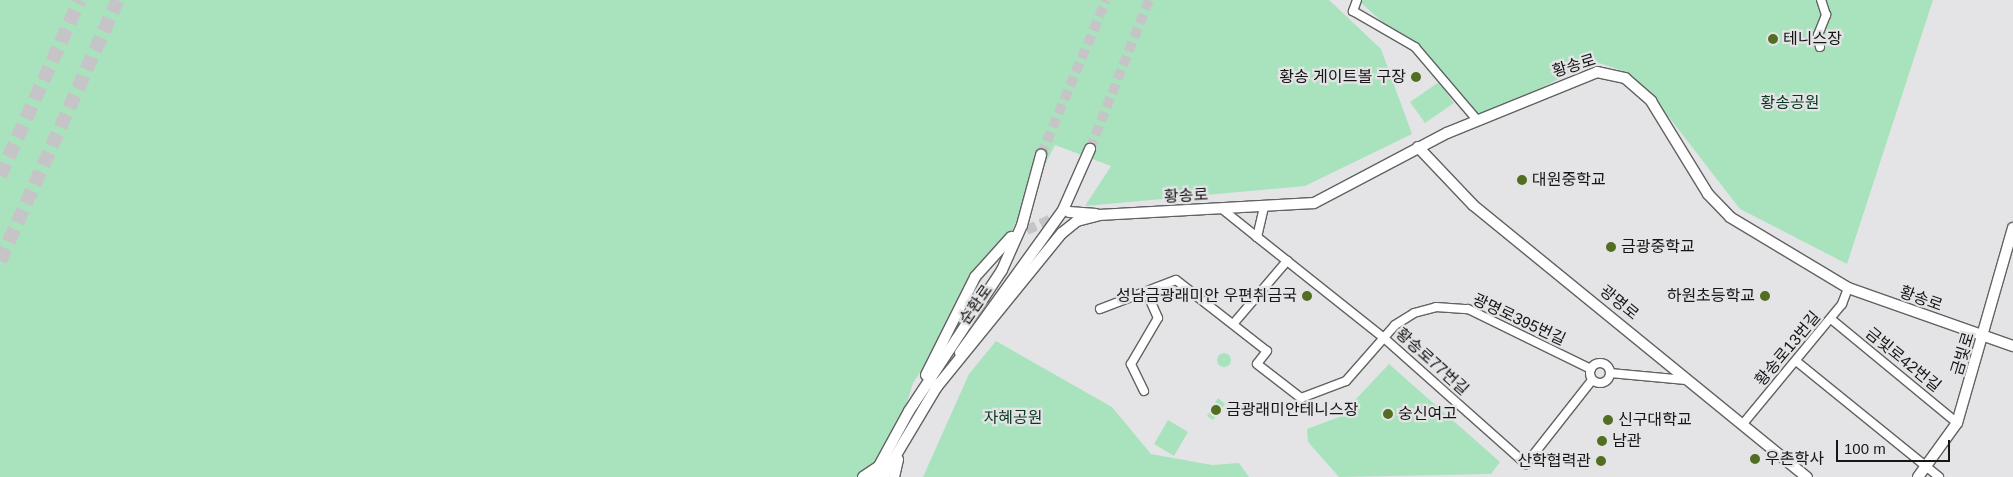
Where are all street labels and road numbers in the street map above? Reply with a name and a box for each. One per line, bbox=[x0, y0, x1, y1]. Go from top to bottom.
street label: 황송로 bbox=[1550, 50, 1598, 82]
street label: 황송로 bbox=[1163, 185, 1209, 207]
street label: 순환로 bbox=[955, 281, 997, 329]
street label: 광명로 bbox=[1596, 282, 1642, 324]
street label: 황송로 bbox=[1897, 282, 1945, 316]
street label: 광명로395번길 bbox=[1469, 290, 1569, 350]
street label: 황송로13번길 bbox=[1751, 308, 1825, 390]
street label: 황송로77번길 bbox=[1392, 324, 1472, 400]
street label: 금빛로42번길 bbox=[1861, 324, 1945, 396]
street label: 금빛로 bbox=[1947, 330, 1979, 378]

